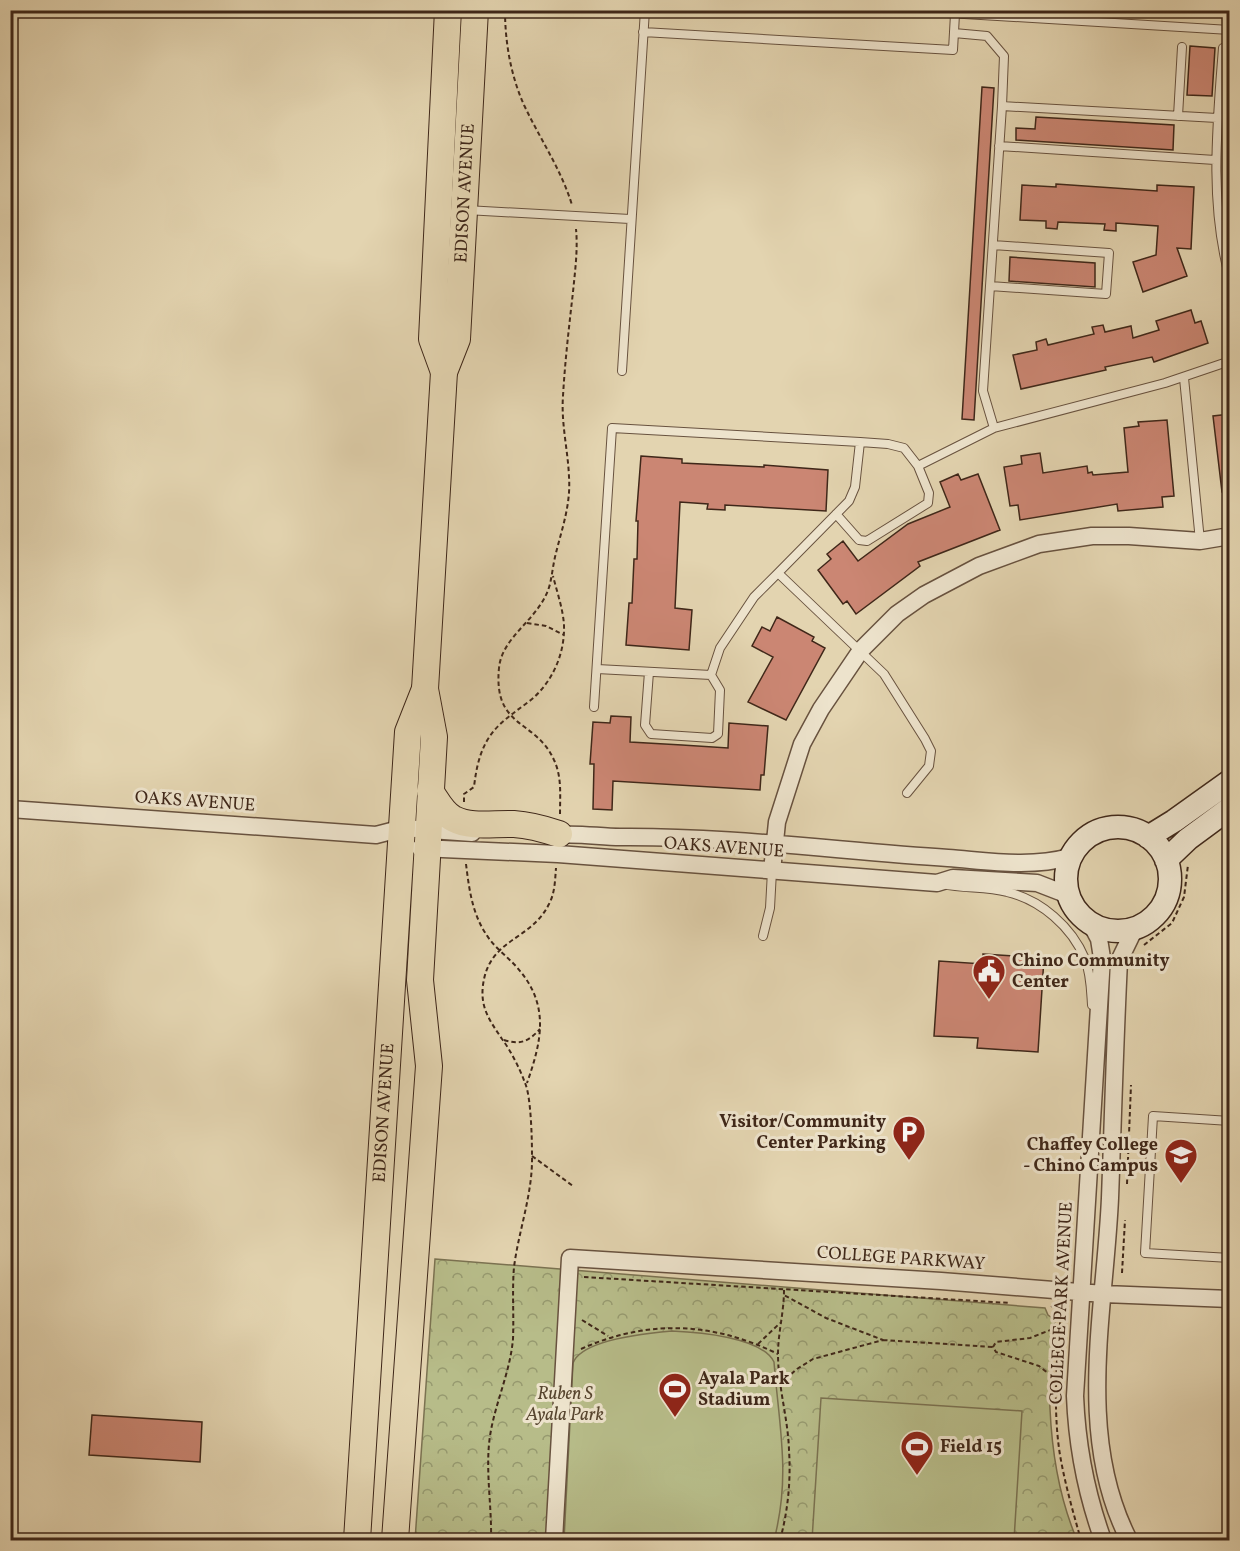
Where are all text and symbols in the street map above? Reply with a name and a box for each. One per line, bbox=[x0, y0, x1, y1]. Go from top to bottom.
street label: EDISON AVENUE bbox=[449, 122, 481, 264]
street label: OAKS AVENUE bbox=[134, 785, 256, 819]
street label: OAKS AVENUE bbox=[663, 831, 785, 865]
place label: Chino Community Center bbox=[1012, 949, 1170, 995]
public building icon: Chino Community Center bbox=[971, 953, 1007, 1000]
street label: EDISON AVENUE bbox=[367, 1042, 401, 1183]
place label: Visitor/Community Center Parking bbox=[719, 1110, 886, 1156]
parking icon: Visitor/Community Center Parking bbox=[891, 1114, 927, 1161]
place label: Chaffey College - Chino Campus bbox=[1023, 1133, 1158, 1179]
school or university icon: Chaffey College - Chino Campus bbox=[1163, 1137, 1199, 1184]
street label: COLLEGE PARK AVENUE bbox=[1044, 1201, 1080, 1405]
street label: COLLEGE PARKWAY bbox=[816, 1241, 986, 1277]
place label: Ayala Park Stadium bbox=[698, 1367, 790, 1413]
sports icon: Ayala Park Stadium bbox=[657, 1371, 693, 1418]
park label: Ruben S Ayala Park bbox=[525, 1382, 604, 1428]
sports icon: Field 15 bbox=[899, 1429, 935, 1476]
place label: Field 15 bbox=[940, 1435, 1002, 1460]

